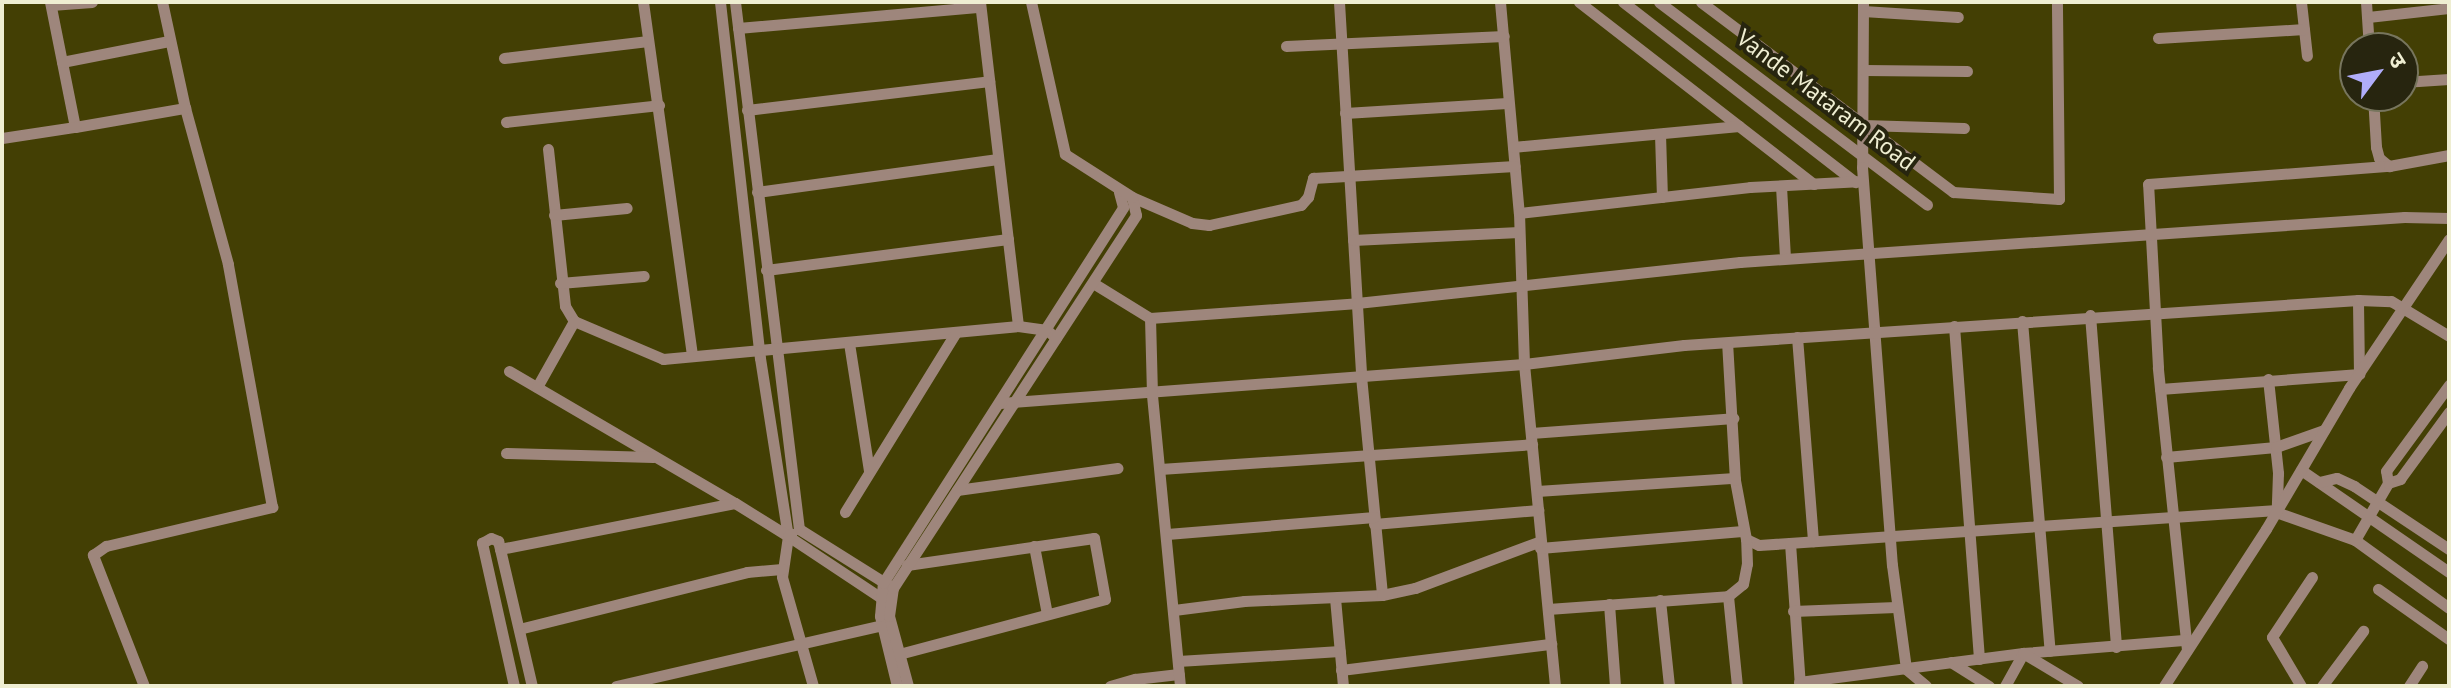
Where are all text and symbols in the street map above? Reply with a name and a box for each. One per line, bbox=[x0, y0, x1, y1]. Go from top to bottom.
street label: Vande Mataram Road bbox=[1731, 23, 1921, 177]
north arrow bbox=[2339, 32, 2419, 112]
text: उ bbox=[2382, 47, 2413, 73]

